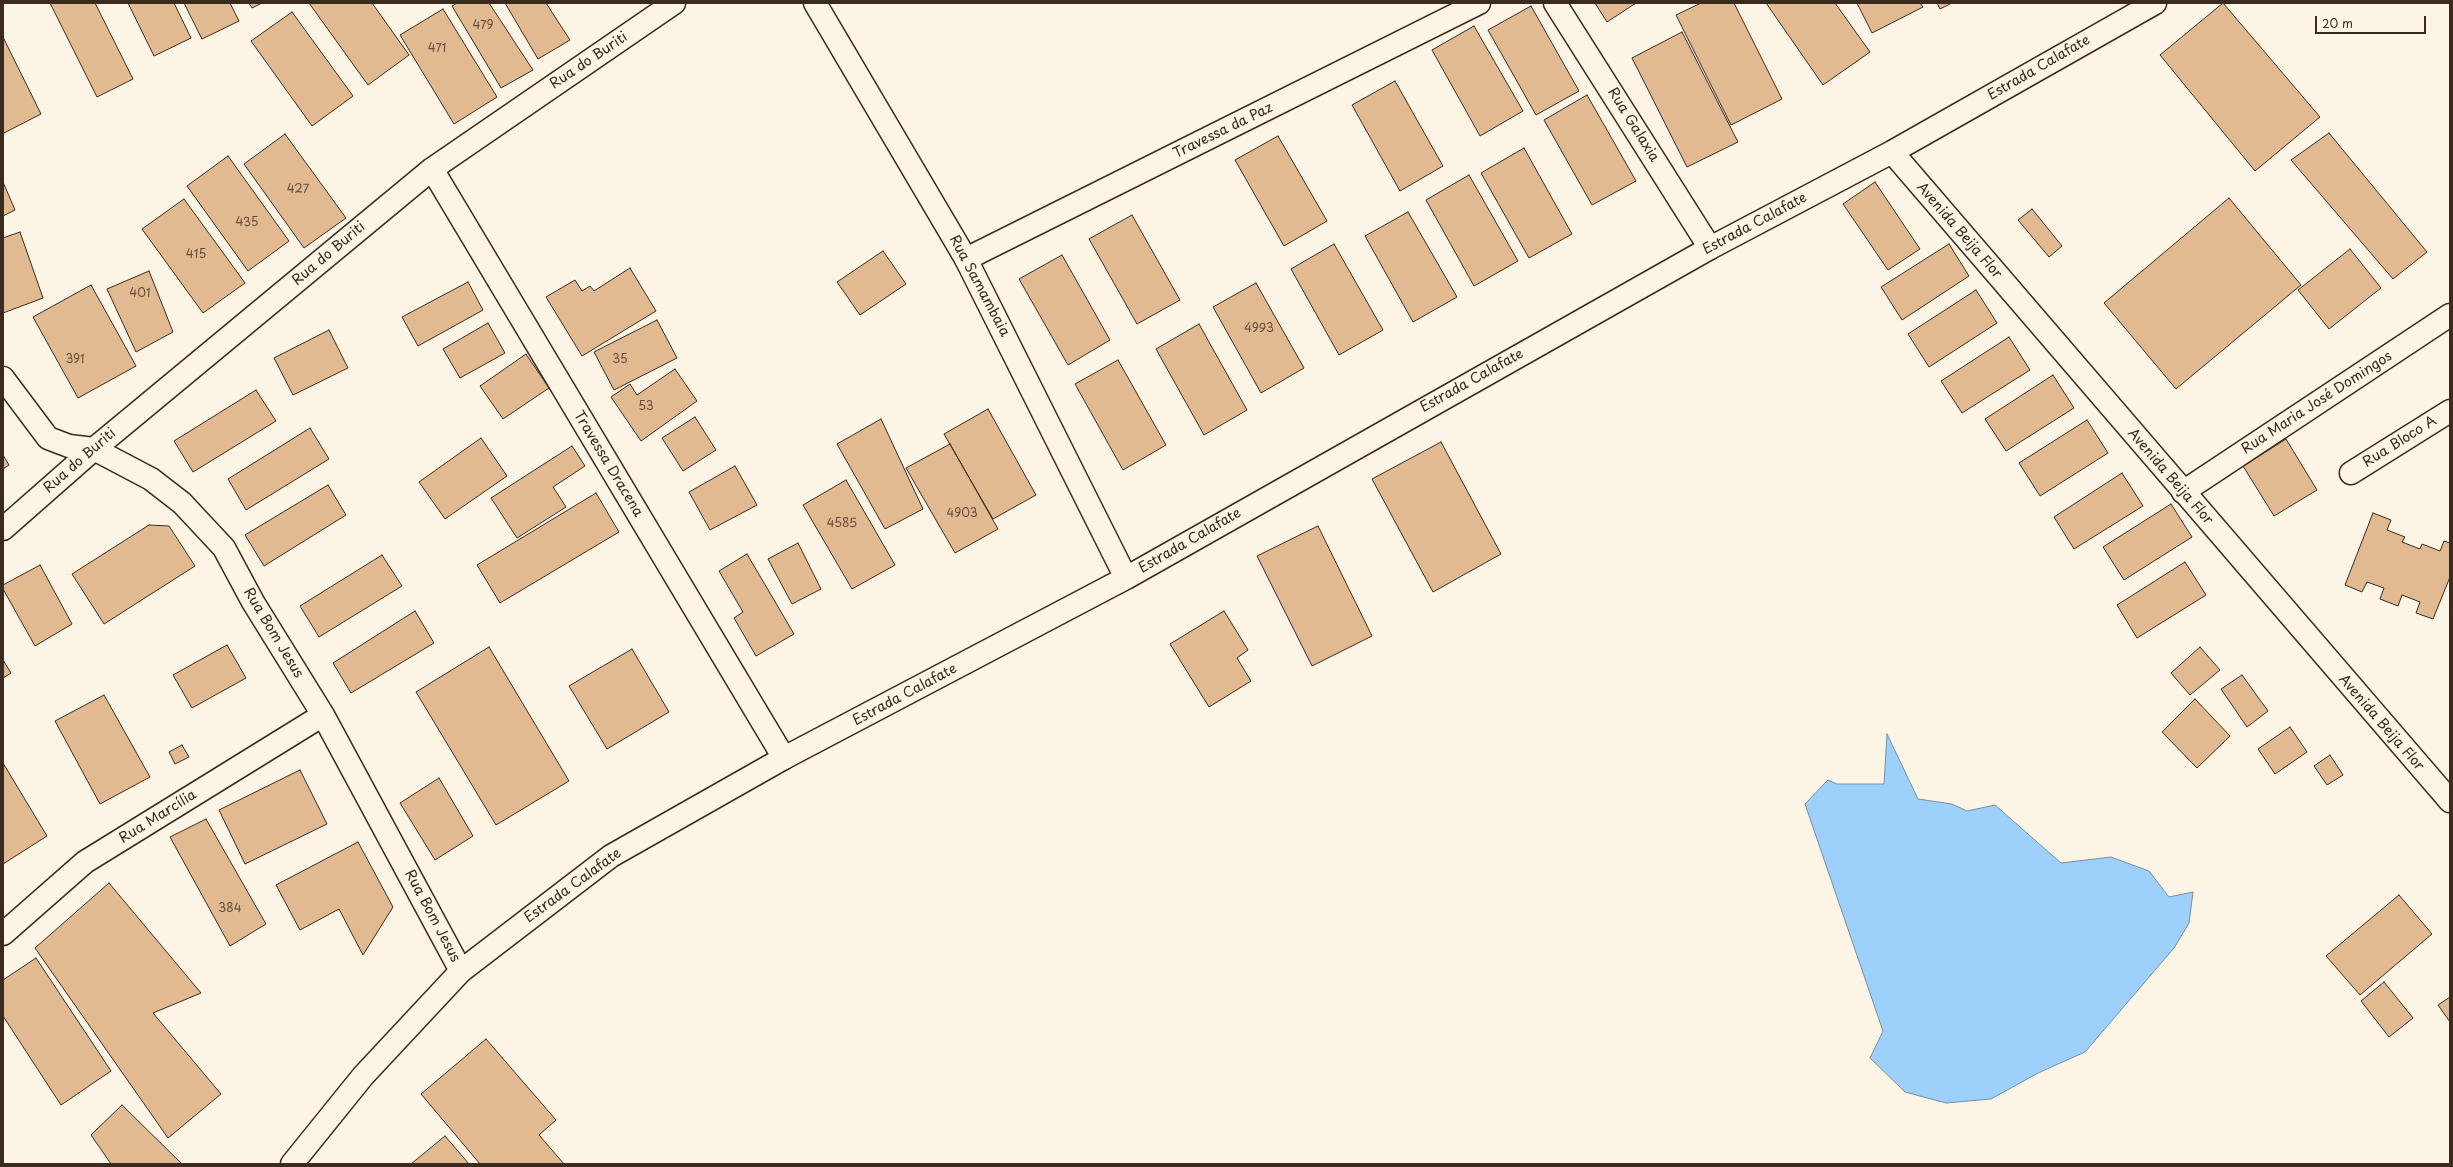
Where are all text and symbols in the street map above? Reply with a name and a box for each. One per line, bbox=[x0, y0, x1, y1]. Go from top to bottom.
scale bar bbox=[2317, 8, 2428, 34]
text: 20 m bbox=[2322, 14, 2353, 32]
house number: 479 bbox=[472, 19, 494, 33]
street label: Rua do Buriti bbox=[547, 29, 631, 93]
street label: Estrada Calafate bbox=[1985, 32, 2093, 104]
house number: 471 bbox=[428, 42, 446, 56]
street label: Rua Galaxia bbox=[1604, 85, 1662, 165]
street label: Travessa da Paz bbox=[1171, 100, 1275, 162]
street label: Avenida Beija Flor bbox=[1913, 180, 2005, 282]
house number: 427 bbox=[287, 183, 309, 197]
street label: Estrada Calafate bbox=[1700, 189, 1810, 259]
house number: 435 bbox=[236, 216, 258, 230]
street label: Rua do Buriti bbox=[289, 219, 369, 289]
street label: Rua Samambaia bbox=[945, 232, 1013, 340]
house number: 415 bbox=[186, 248, 206, 262]
house number: 401 bbox=[129, 287, 151, 301]
house number: 4993 bbox=[1244, 322, 1274, 336]
street label: Estrada Calafate bbox=[1417, 346, 1527, 416]
street label: Rua Maria José Domingos bbox=[2239, 348, 2395, 458]
house number: 391 bbox=[65, 353, 85, 367]
house number: 35 bbox=[612, 353, 628, 367]
house number: 53 bbox=[638, 400, 654, 414]
street label: Travessa Dracena bbox=[570, 408, 646, 520]
street label: Rua Bloco A bbox=[2360, 413, 2440, 471]
street label: Rua do Buriti bbox=[41, 425, 119, 497]
street label: Avenida Beija Flor bbox=[2124, 426, 2216, 528]
street label: Estrada Calafate bbox=[1136, 505, 1244, 577]
house number: 4903 bbox=[946, 507, 978, 521]
house number: 4585 bbox=[827, 517, 857, 531]
street label: Rua Bom Jesus bbox=[239, 585, 307, 681]
street label: Estrada Calafate bbox=[850, 660, 960, 730]
street label: Avenida Beija Flor bbox=[2335, 672, 2427, 774]
street label: Rua Marcília bbox=[116, 787, 200, 847]
street label: Estrada Calafate bbox=[521, 845, 625, 927]
street label: Rua Bom Jesus bbox=[401, 867, 463, 965]
house number: 384 bbox=[218, 902, 242, 916]

